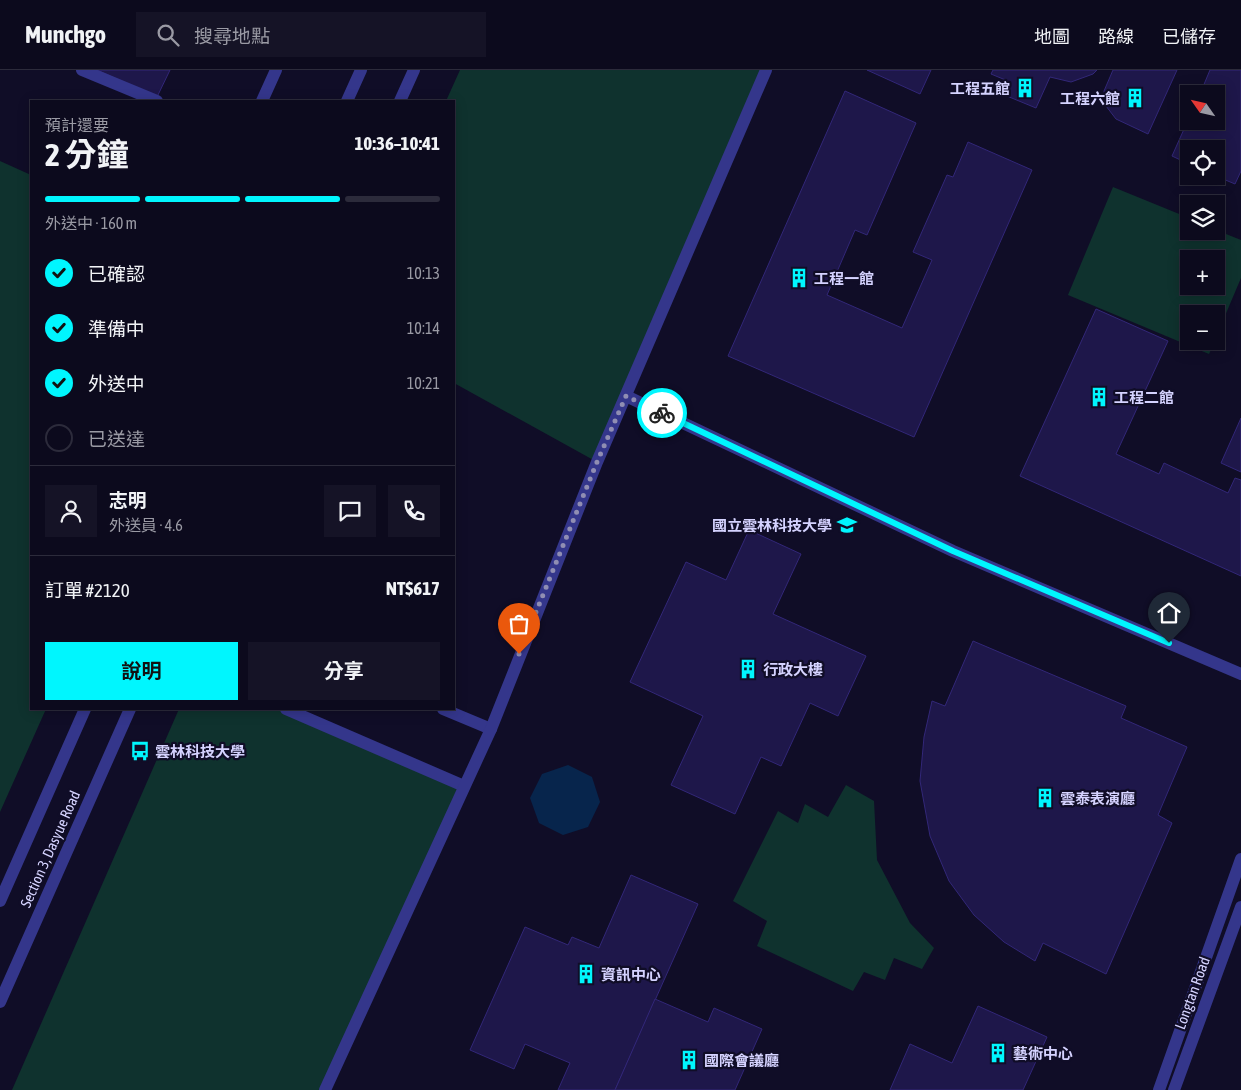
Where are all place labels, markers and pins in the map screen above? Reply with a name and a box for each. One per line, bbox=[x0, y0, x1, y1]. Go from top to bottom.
building icon: 工程五館 bbox=[1014, 77, 1036, 99]
place label: 工程五館 bbox=[950, 80, 1010, 97]
building icon: 工程六館 bbox=[1124, 87, 1146, 109]
place label: 工程六館 bbox=[1060, 90, 1120, 107]
building icon: 工程一館 bbox=[788, 267, 810, 289]
place label: 工程一館 bbox=[814, 270, 874, 287]
building icon: 工程二館 bbox=[1088, 386, 1110, 408]
place label: 工程二館 bbox=[1114, 389, 1174, 406]
school or university icon: 國立雲林科技大學 bbox=[836, 514, 858, 536]
place label: 國立雲林科技大學 bbox=[712, 517, 832, 534]
pin bbox=[1148, 592, 1190, 643]
pin bbox=[498, 603, 540, 654]
building icon: 行政大樓 bbox=[737, 658, 759, 680]
place label: 行政大樓 bbox=[763, 661, 823, 678]
bus stop icon: 雲林科技大學 bbox=[129, 740, 151, 762]
place label: 雲林科技大學 bbox=[155, 743, 245, 760]
building icon: 雲泰表演廳 bbox=[1034, 787, 1056, 809]
place label: 雲泰表演廳 bbox=[1060, 790, 1135, 807]
building icon: 資訊中心 bbox=[575, 963, 597, 985]
place label: 資訊中心 bbox=[601, 966, 661, 983]
building icon: 藝術中心 bbox=[987, 1042, 1009, 1064]
place label: 藝術中心 bbox=[1013, 1045, 1073, 1062]
building icon: 國際會議廳 bbox=[678, 1049, 700, 1071]
place label: 國際會議廳 bbox=[704, 1052, 779, 1069]

